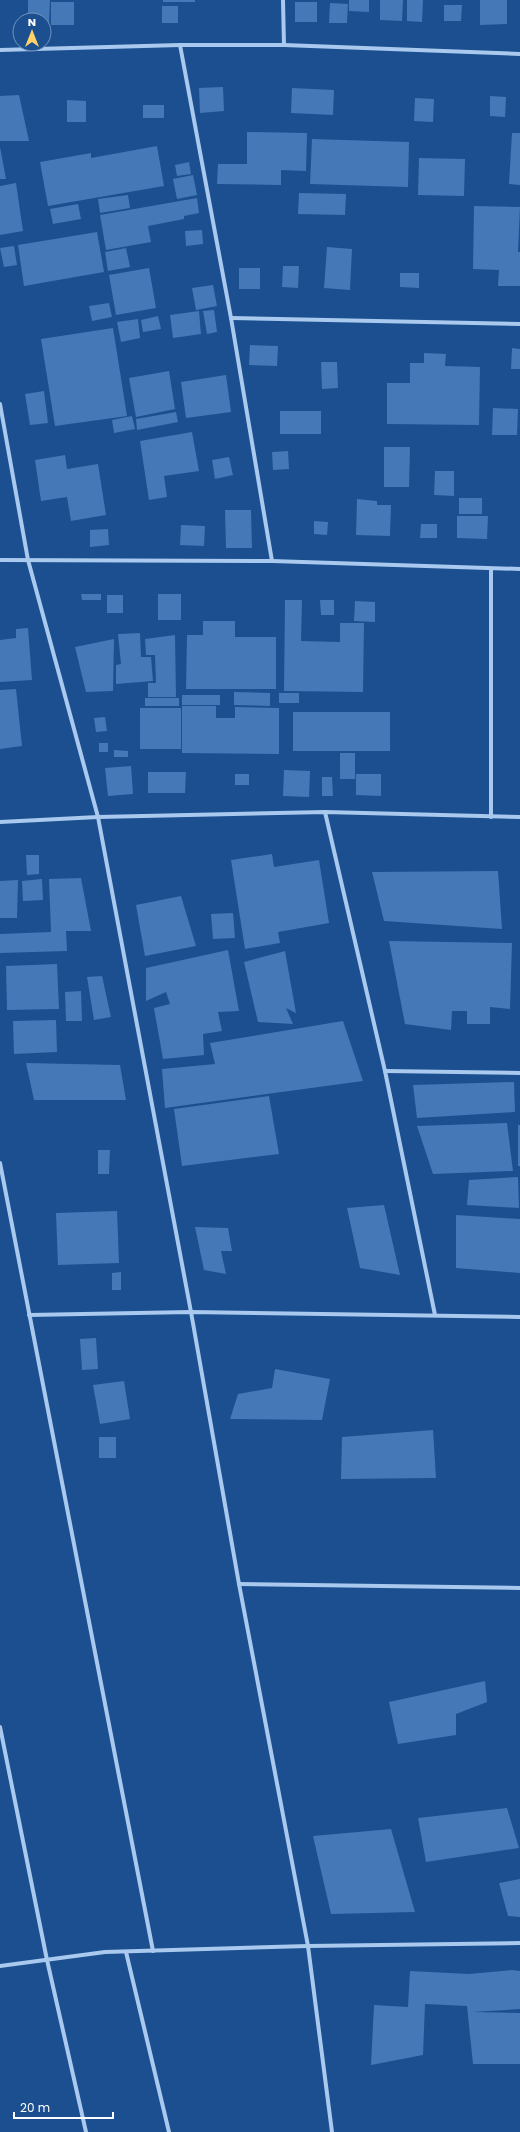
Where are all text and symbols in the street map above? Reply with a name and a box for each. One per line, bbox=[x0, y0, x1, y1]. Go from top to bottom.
north arrow bbox=[12, 12, 52, 52]
text: N bbox=[28, 14, 36, 30]
scale bar bbox=[14, 2094, 113, 2120]
text: 20 m bbox=[20, 2099, 50, 2116]

